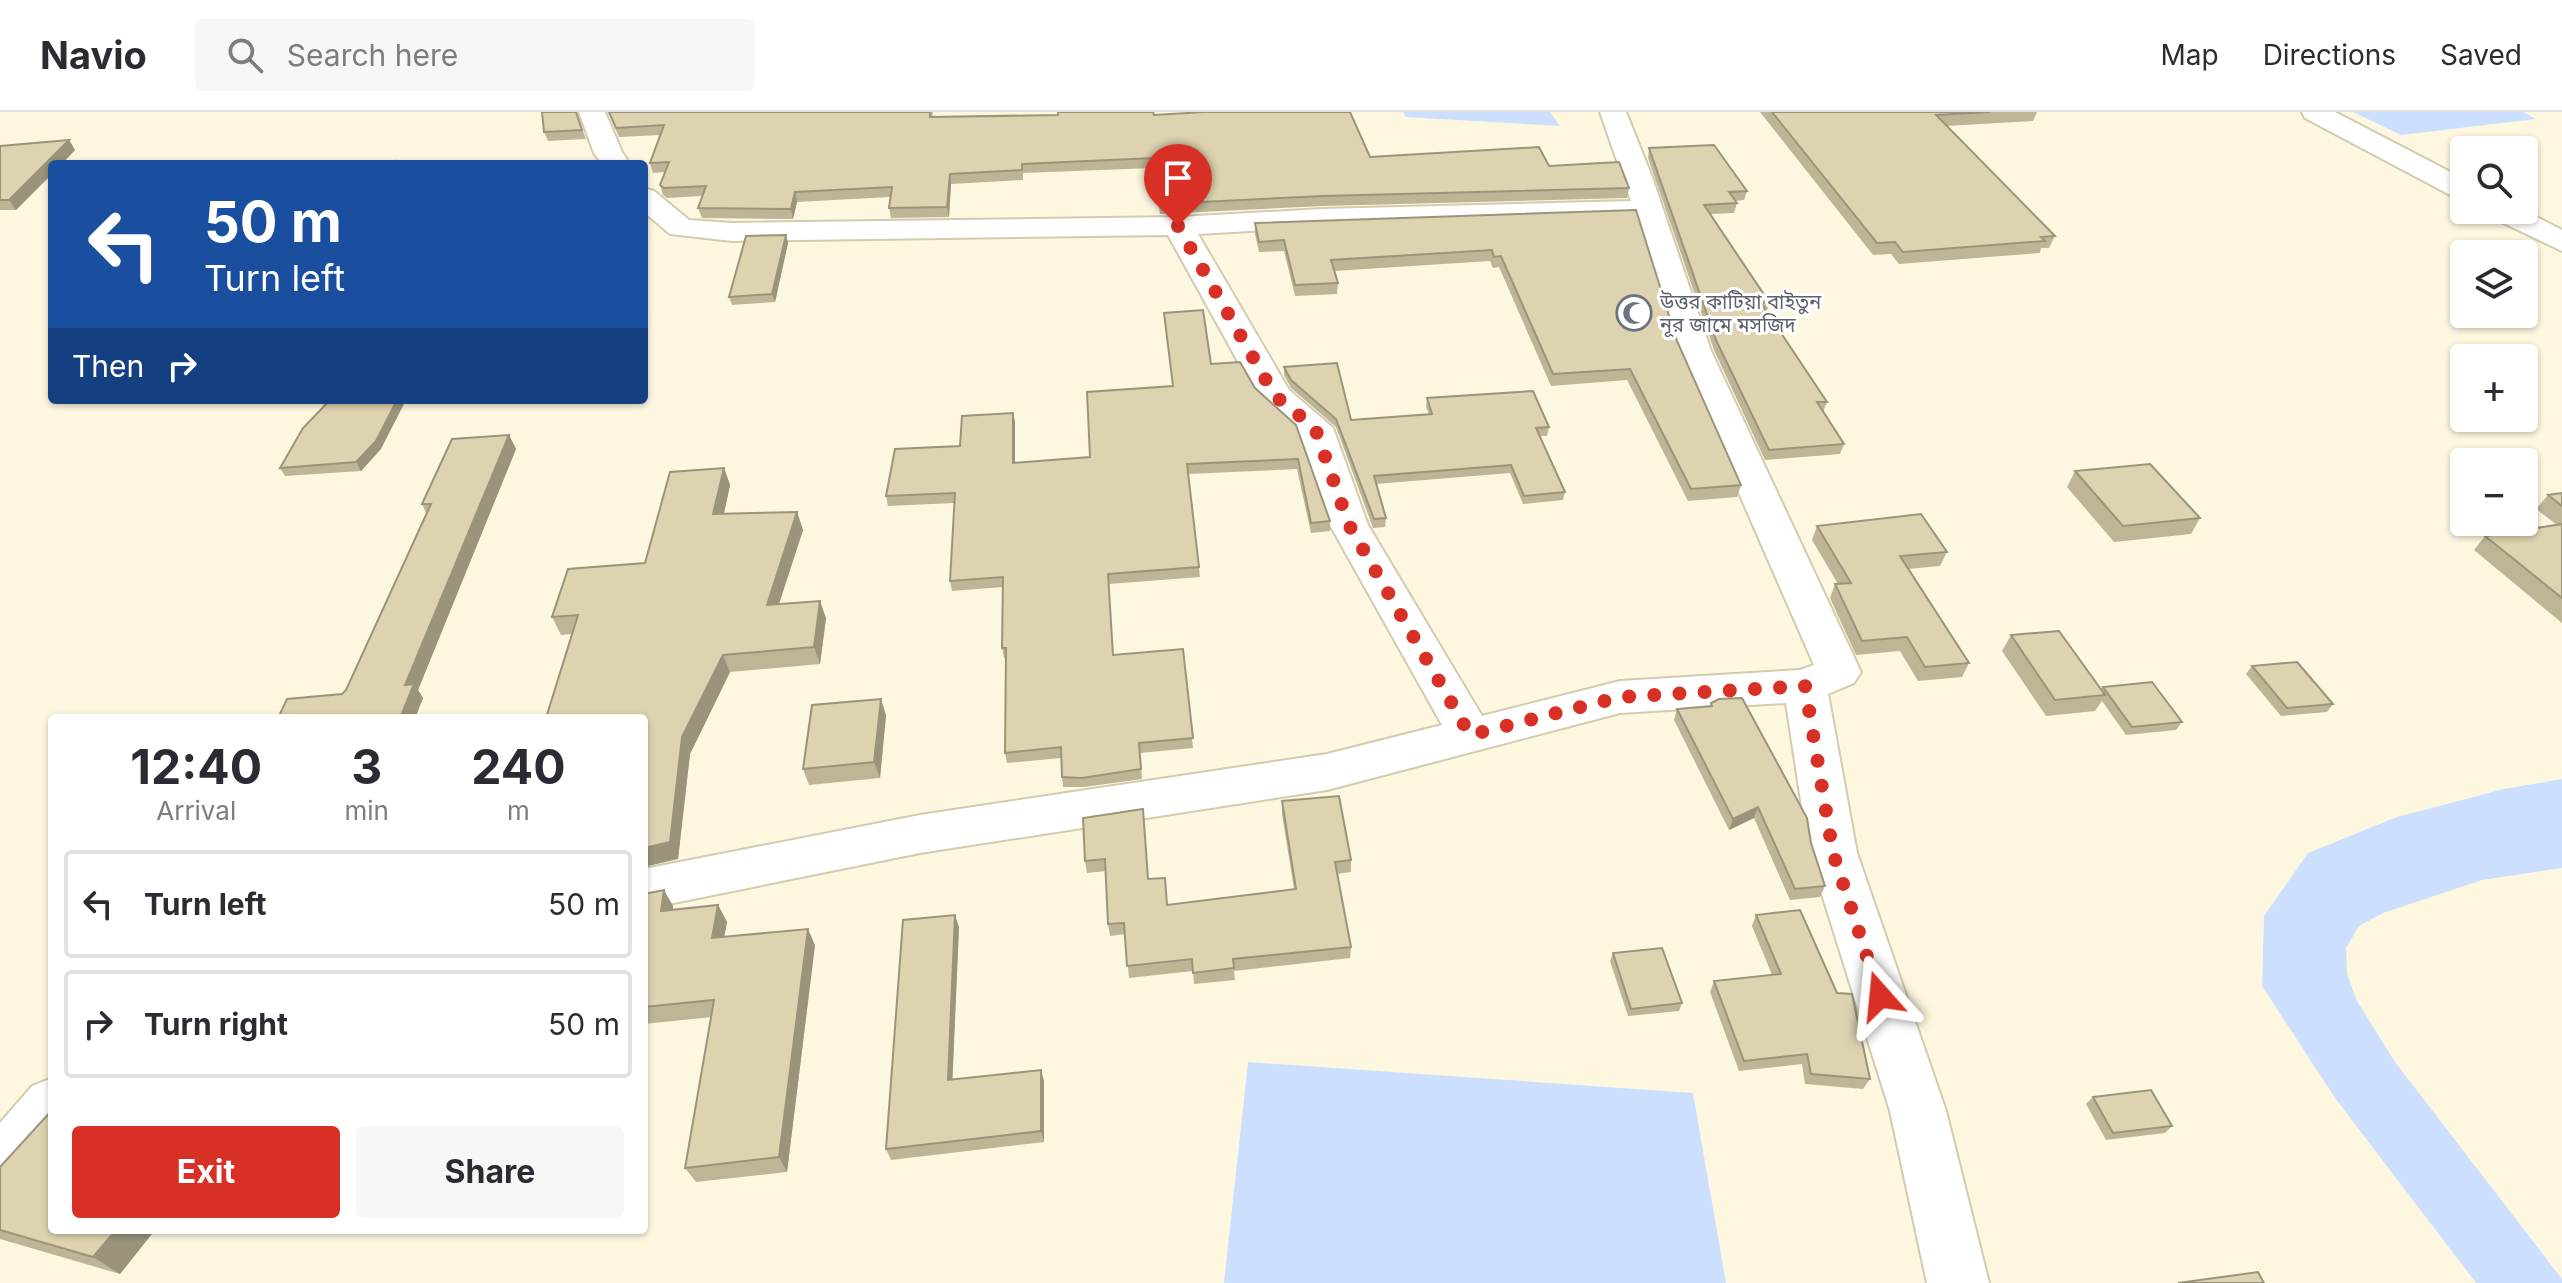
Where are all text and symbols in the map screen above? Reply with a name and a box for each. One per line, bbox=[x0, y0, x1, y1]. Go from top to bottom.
search box bbox=[195, 19, 755, 91]
text: Navio bbox=[40, 32, 147, 78]
icon: search bbox=[223, 33, 267, 77]
text: Search here bbox=[287, 37, 458, 73]
text: Map bbox=[2160, 38, 2219, 72]
text: Directions bbox=[2263, 38, 2396, 72]
text: Saved bbox=[2440, 38, 2522, 72]
map controls bbox=[2450, 136, 2538, 536]
button: search bbox=[2450, 136, 2538, 224]
pin bbox=[1144, 144, 1212, 226]
icon: arrive bbox=[1156, 156, 1200, 200]
text: 50 m bbox=[204, 188, 342, 256]
icon: left bbox=[72, 192, 176, 296]
button: layers bbox=[2450, 240, 2538, 328]
text: Turn left bbox=[204, 256, 345, 300]
place label: উত্তর কাটিয়া বাইতুন নূর জামে মসজিদ bbox=[1659, 290, 1822, 338]
mosque icon: উত্তর কাটিয়া বাইতুন নূর জামে মসজিদ bbox=[1615, 294, 1653, 332]
icon: right bbox=[160, 344, 204, 388]
button: + bbox=[2450, 344, 2538, 432]
text: Then bbox=[72, 348, 144, 384]
button: − bbox=[2450, 448, 2538, 536]
text: 12:40 bbox=[130, 737, 262, 796]
text: 3 bbox=[351, 737, 382, 796]
text: 240 bbox=[471, 737, 566, 796]
text: Arrival bbox=[156, 795, 236, 826]
text: min bbox=[345, 795, 389, 826]
text: m bbox=[507, 795, 530, 826]
icon: left bbox=[76, 882, 120, 926]
text: Turn left bbox=[144, 886, 266, 922]
text: 50 m bbox=[548, 886, 620, 922]
position arrow bbox=[1838, 954, 1922, 1038]
icon: right bbox=[76, 1002, 120, 1046]
text: Turn right bbox=[144, 1006, 288, 1042]
text: 50 m bbox=[548, 1006, 620, 1042]
button: Exit bbox=[72, 1126, 340, 1218]
button: Share bbox=[356, 1126, 624, 1218]

